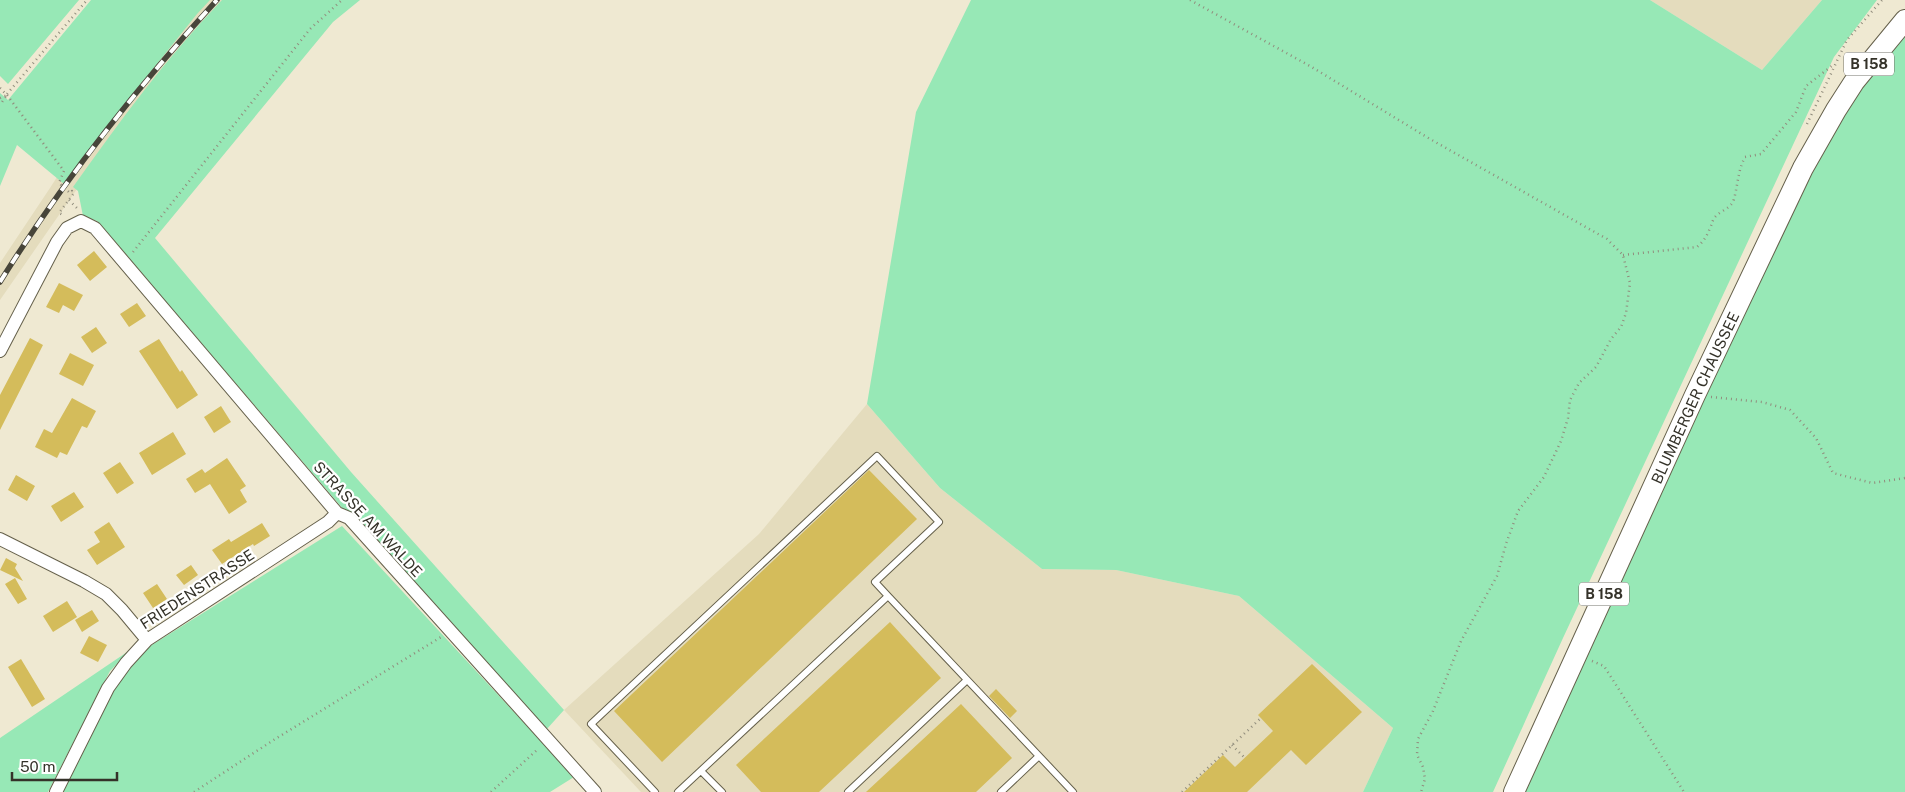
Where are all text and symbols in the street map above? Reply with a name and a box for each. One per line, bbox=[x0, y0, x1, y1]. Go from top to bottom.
road number: B 158 bbox=[1844, 52, 1894, 76]
street label: BLUMBERGER CHAUSSEE bbox=[1647, 309, 1742, 486]
street label: STRASSE AM WALDE bbox=[310, 458, 426, 580]
street label: FRIEDENSTRASSE bbox=[137, 546, 257, 632]
road number: B 158 bbox=[1579, 582, 1629, 606]
scale bar bbox=[12, 750, 118, 782]
text: 50 m bbox=[20, 758, 55, 775]

